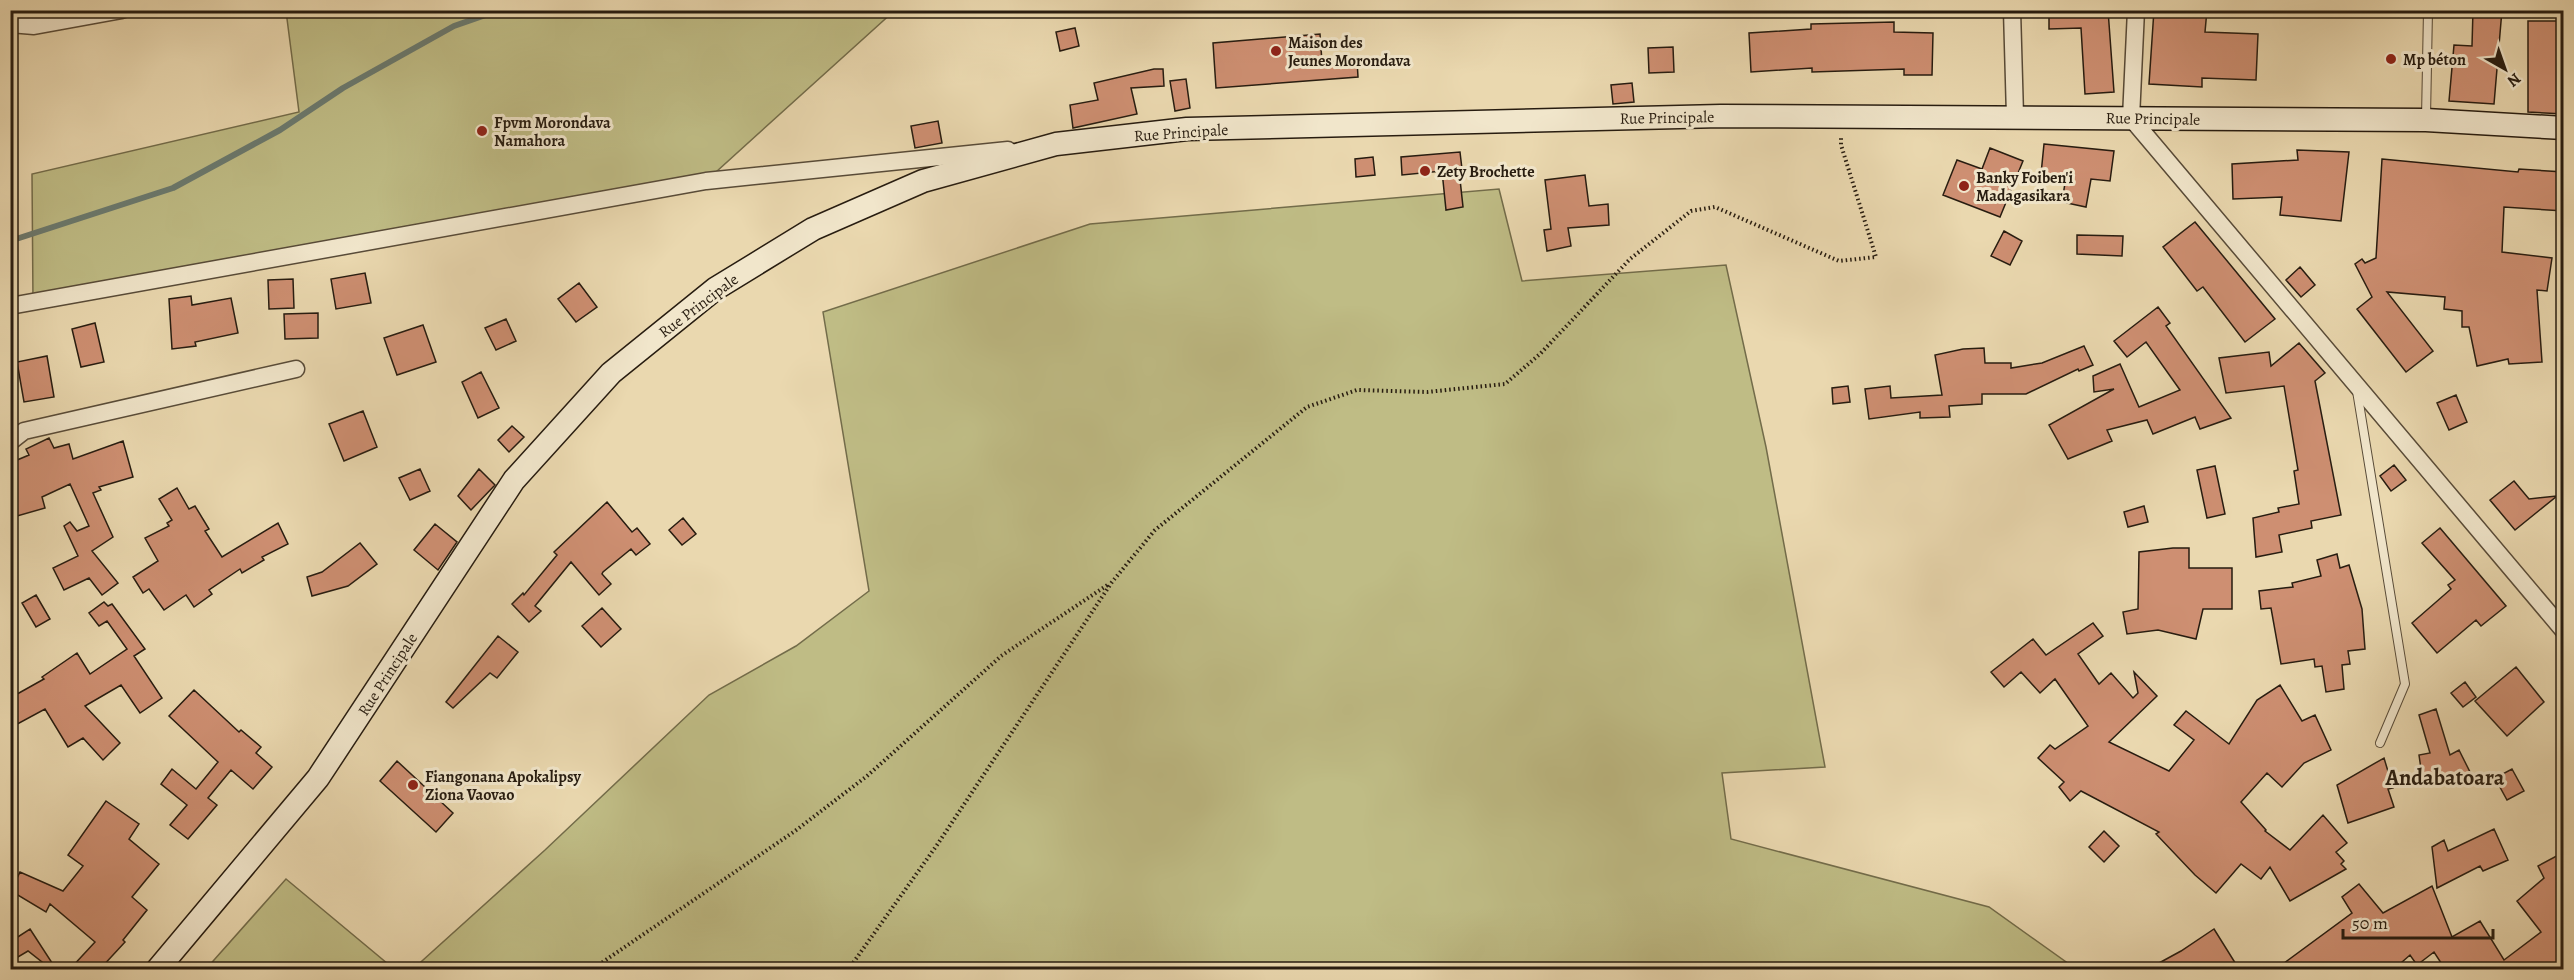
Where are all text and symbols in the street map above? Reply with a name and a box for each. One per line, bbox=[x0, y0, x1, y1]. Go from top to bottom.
place label: Maison des Jeunes Morondava bbox=[1288, 32, 1411, 72]
north arrow bbox=[2475, 39, 2535, 99]
marker: Maison des Jeunes Morondava bbox=[1269, 44, 1283, 58]
place label: Mp béton bbox=[2403, 49, 2466, 71]
marker: Mp béton bbox=[2384, 52, 2398, 66]
text: N bbox=[2502, 68, 2526, 92]
street label: Rue Principale bbox=[1620, 106, 1715, 130]
street label: Rue Principale bbox=[2105, 107, 2200, 131]
place label: Fpvm Morondava Namahora bbox=[494, 112, 611, 152]
street label: Rue Principale bbox=[1133, 119, 1229, 147]
marker: Fpvm Morondava Namahora bbox=[475, 124, 489, 138]
place label: Zety Brochette bbox=[1437, 161, 1535, 183]
marker: Zety Brochette bbox=[1418, 164, 1432, 178]
place label: Banky Foiben'i Madagasikara bbox=[1976, 167, 2073, 207]
marker: Banky Foiben'i Madagasikara bbox=[1957, 179, 1971, 193]
street label: Rue Principale bbox=[654, 269, 743, 343]
street label: Rue Principale bbox=[353, 629, 423, 720]
district label: Andabatoara bbox=[2385, 763, 2505, 793]
place label: Fiangonana Apokalipsy Ziona Vaovao bbox=[425, 766, 581, 806]
marker: Fiangonana Apokalipsy Ziona Vaovao bbox=[406, 778, 420, 792]
scale bar bbox=[2343, 902, 2493, 940]
text: 50 m bbox=[2352, 911, 2388, 935]

